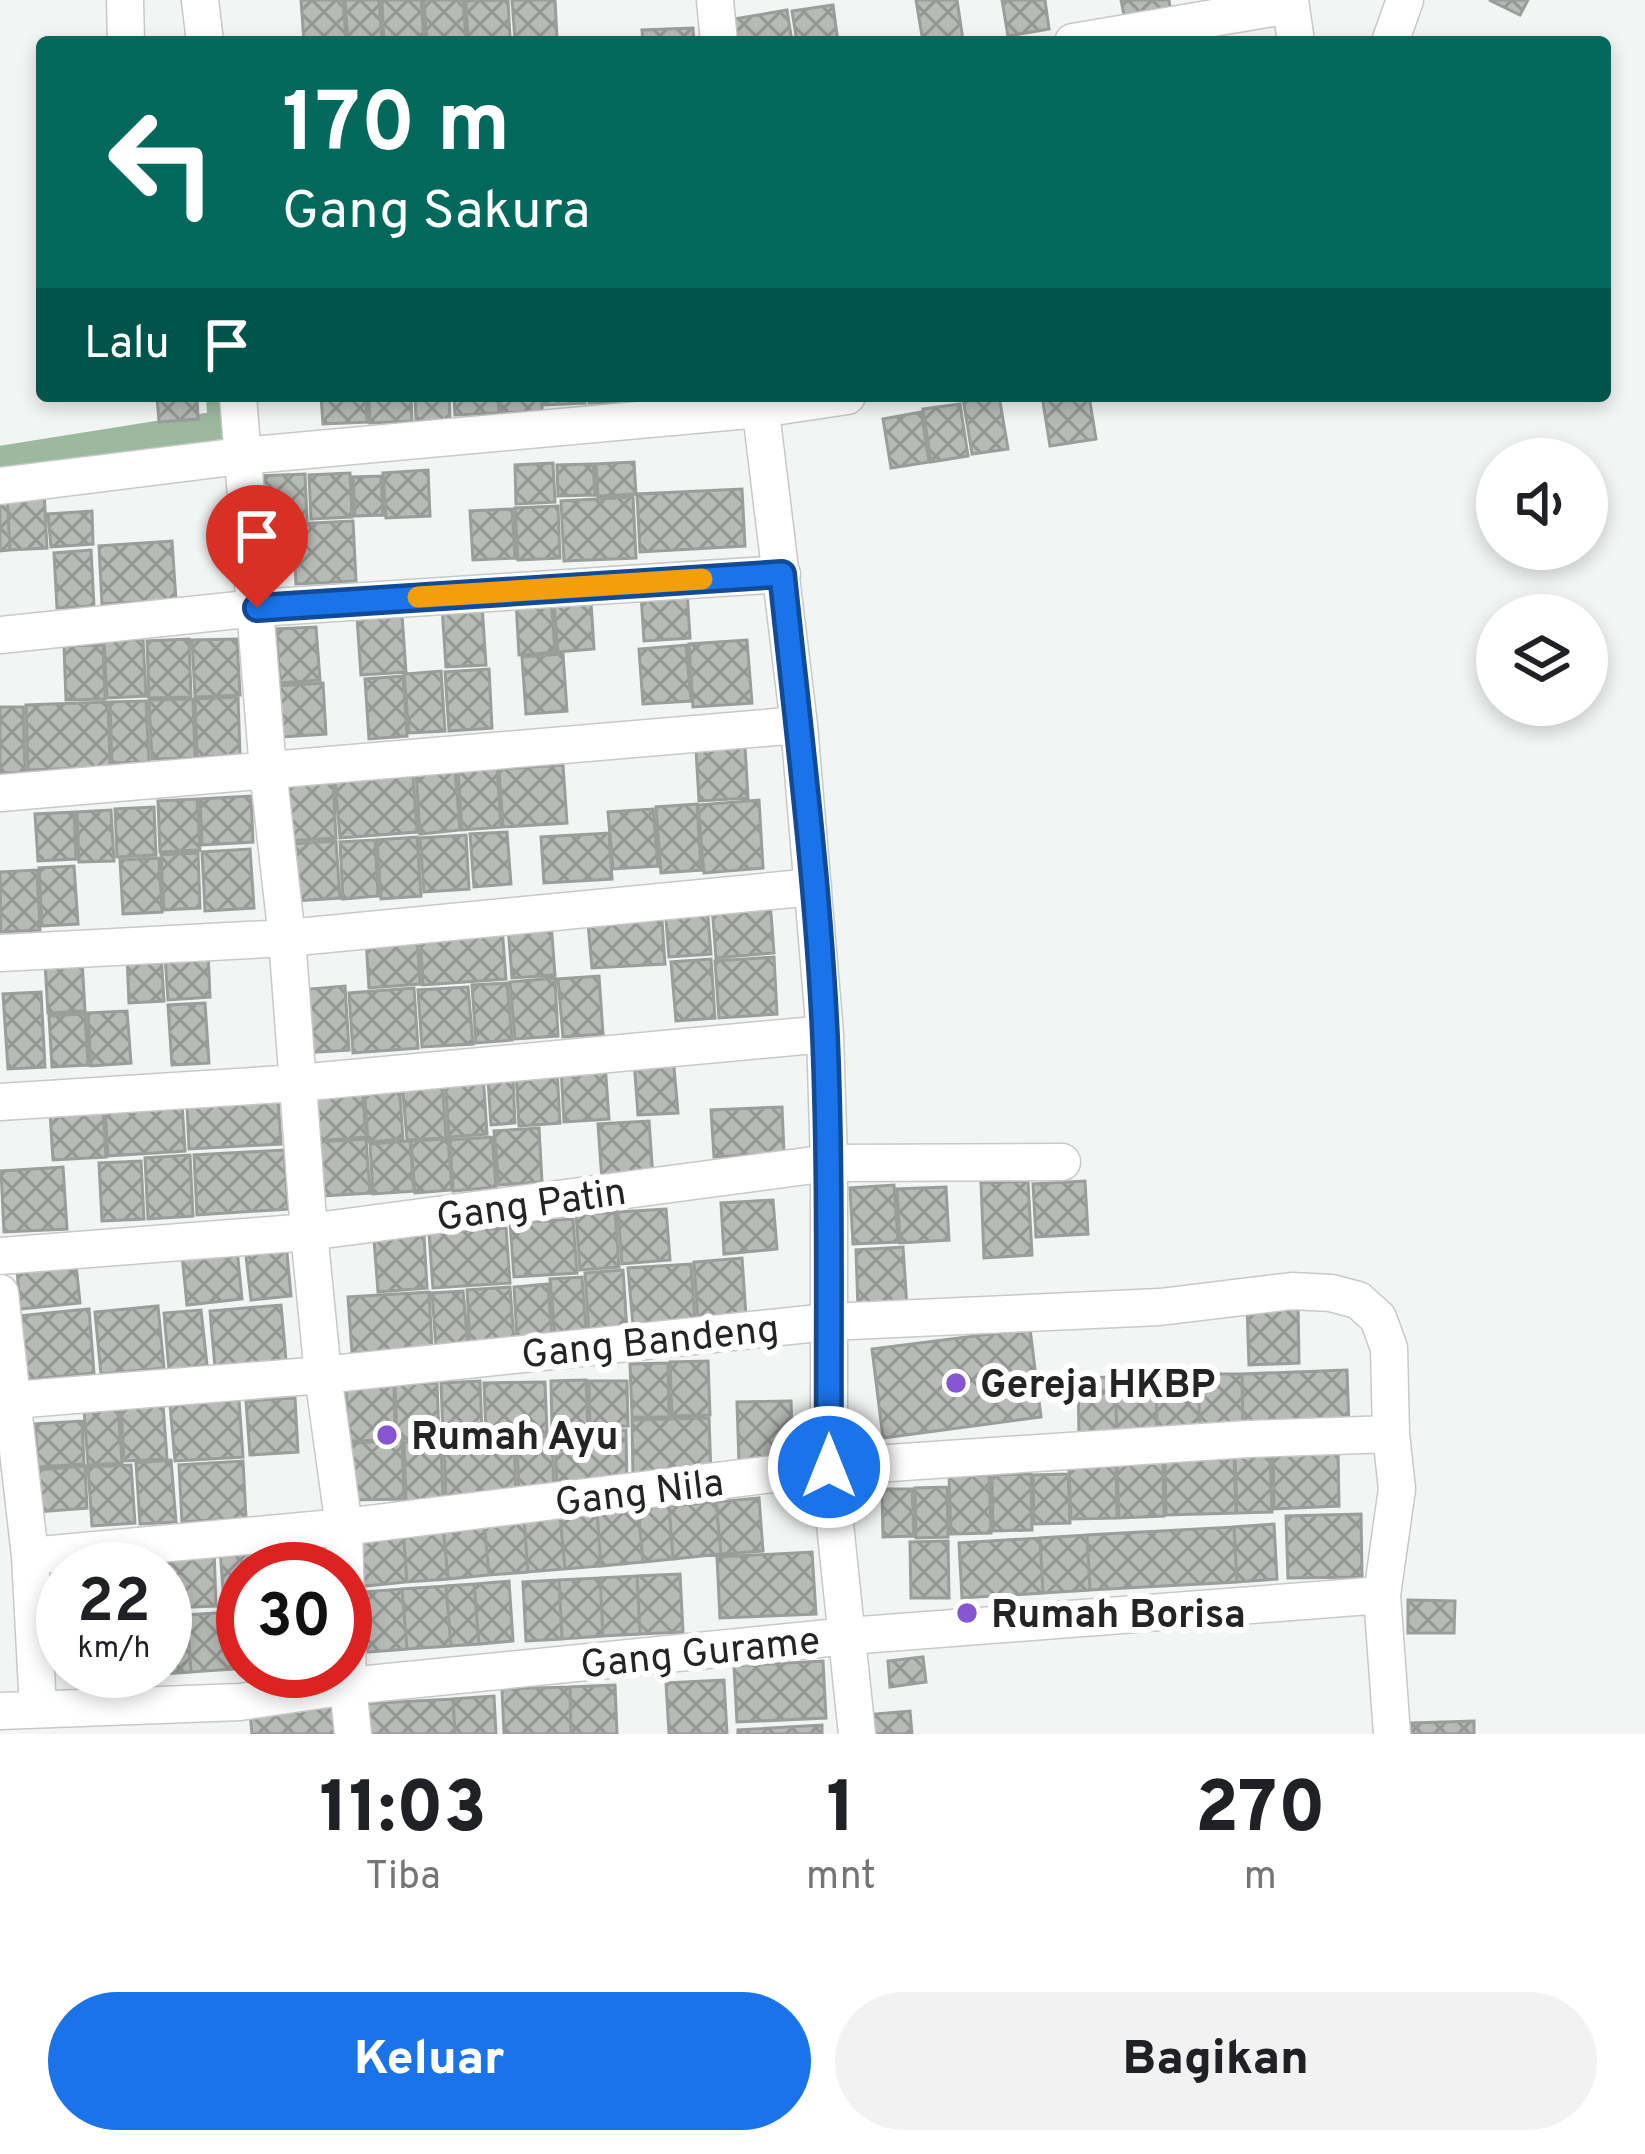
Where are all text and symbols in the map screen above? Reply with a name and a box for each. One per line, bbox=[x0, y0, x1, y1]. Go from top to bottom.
text: 170 m bbox=[282, 75, 510, 181]
icon: left bbox=[84, 84, 240, 240]
text: Gang Sakura bbox=[282, 179, 590, 248]
icon: arrive bbox=[194, 312, 260, 378]
text: Lalu bbox=[84, 317, 170, 374]
map controls bbox=[1476, 438, 1608, 726]
button: sound bbox=[1476, 438, 1608, 570]
pin bbox=[206, 485, 308, 608]
icon: arrive bbox=[224, 503, 290, 569]
button: layers bbox=[1476, 594, 1608, 726]
street label: Gang Patin bbox=[434, 1170, 630, 1245]
street label: Gang Bandeng bbox=[519, 1307, 782, 1382]
place label: Gereja HKBP bbox=[980, 1363, 1215, 1412]
marker: Gereja HKBP bbox=[943, 1370, 969, 1396]
position arrow bbox=[766, 1404, 892, 1530]
place label: Rumah Ayu bbox=[411, 1415, 619, 1464]
marker: Rumah Ayu bbox=[374, 1422, 400, 1448]
street label: Gang Nila bbox=[552, 1461, 727, 1530]
speed limit sign: 30 bbox=[216, 1542, 372, 1698]
text: 22 bbox=[77, 1567, 151, 1643]
place label: Rumah Borisa bbox=[991, 1593, 1246, 1642]
marker: Rumah Borisa bbox=[954, 1600, 980, 1626]
street label: Gang Gurame bbox=[578, 1619, 823, 1692]
text: km/h bbox=[78, 1631, 150, 1668]
text: 11:03 bbox=[319, 1766, 487, 1858]
text: 1 bbox=[826, 1766, 856, 1858]
text: 270 bbox=[1195, 1766, 1326, 1858]
text: Tiba bbox=[365, 1854, 441, 1903]
text: mnt bbox=[806, 1854, 876, 1903]
text: m bbox=[1244, 1854, 1277, 1903]
button: Keluar bbox=[48, 1992, 811, 2130]
button: Bagikan bbox=[835, 1992, 1597, 2130]

